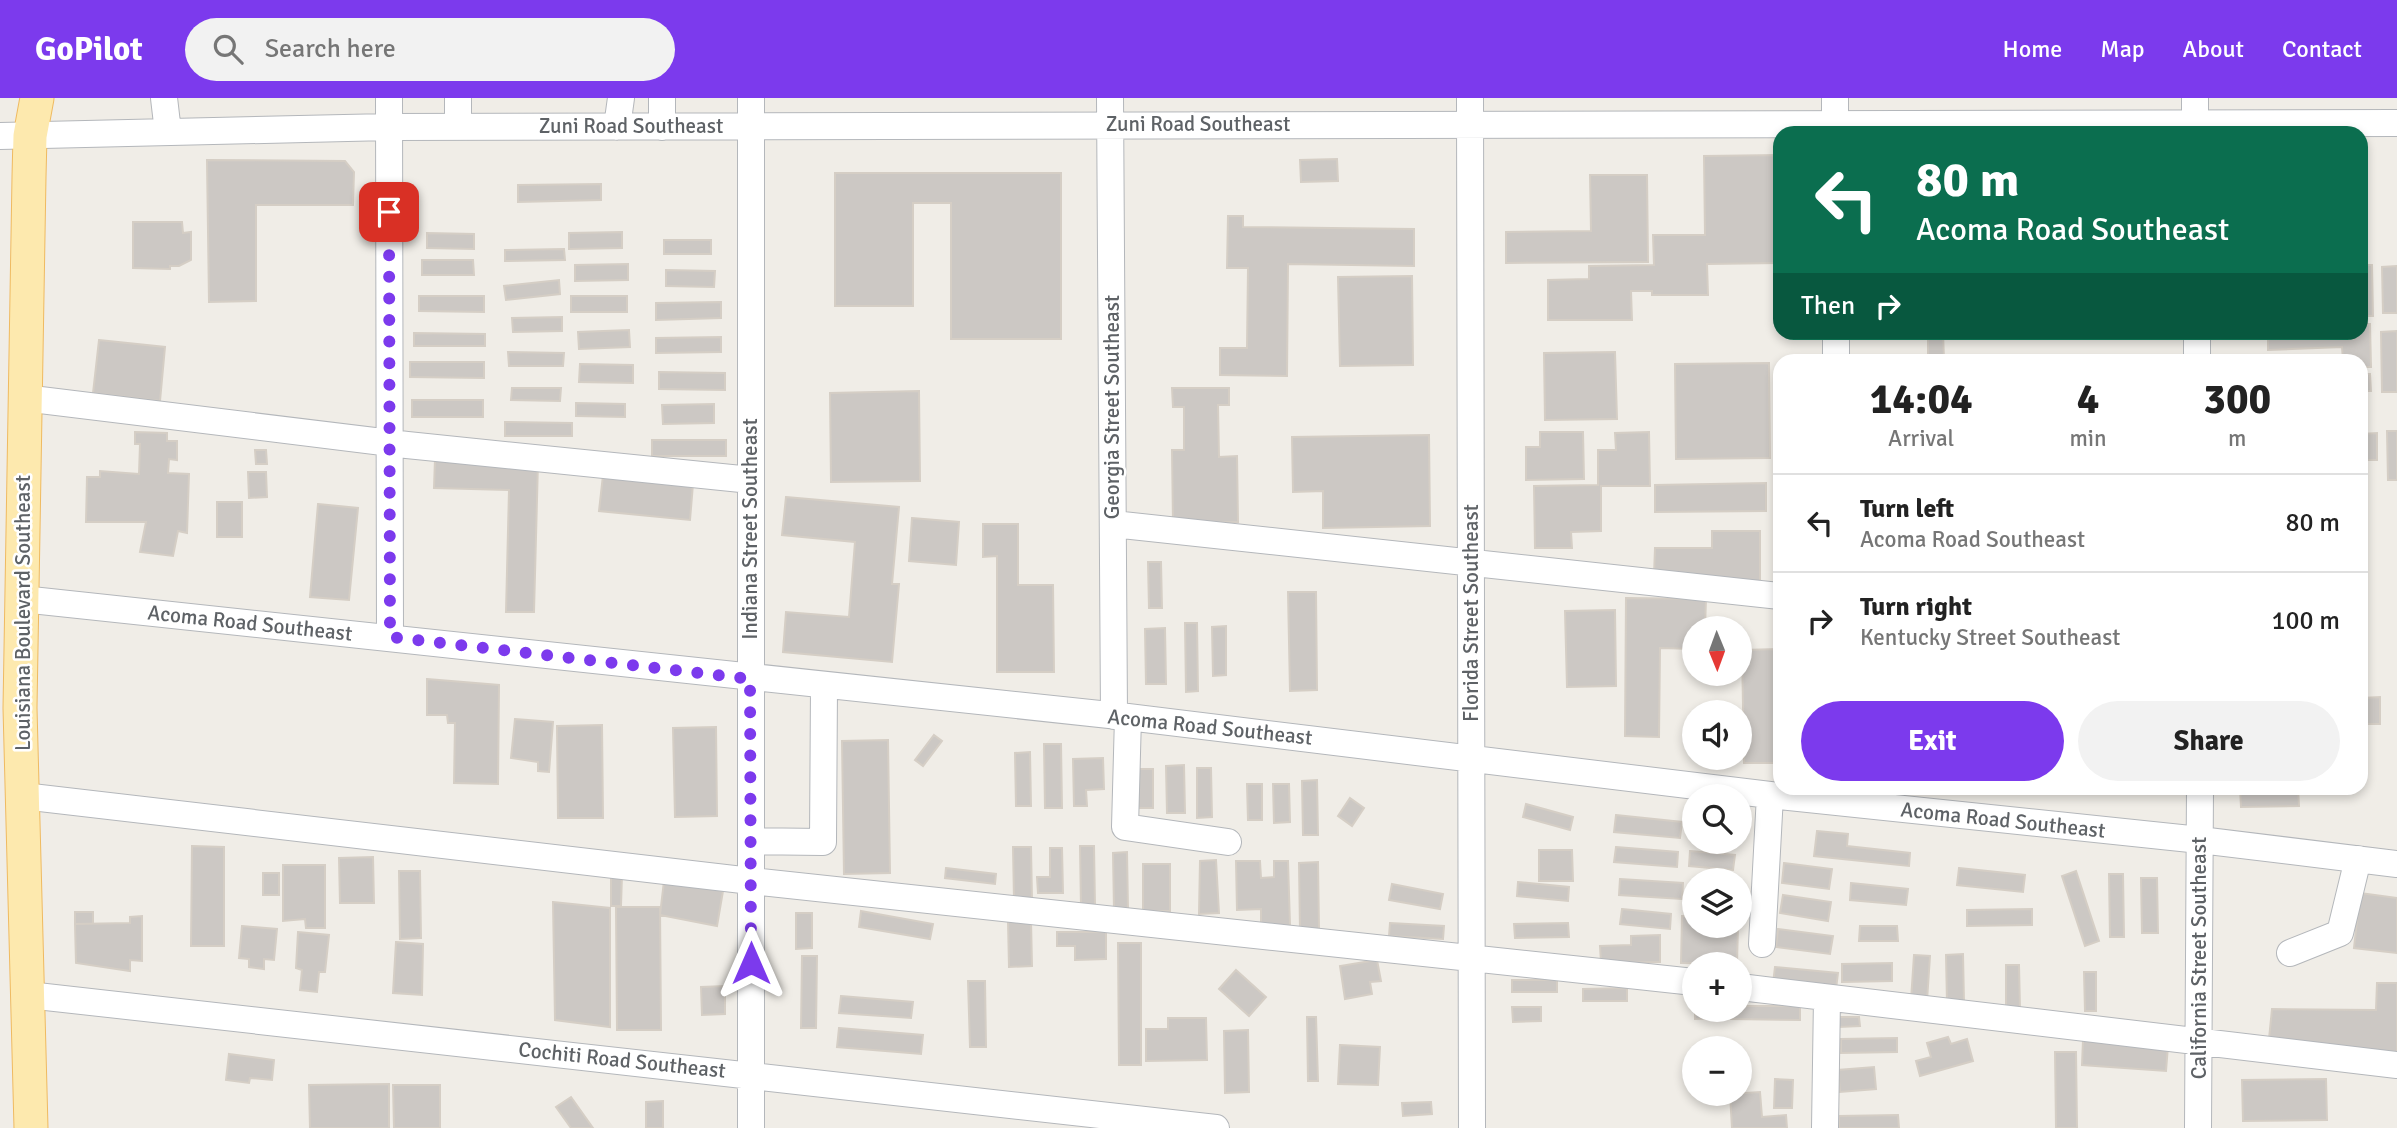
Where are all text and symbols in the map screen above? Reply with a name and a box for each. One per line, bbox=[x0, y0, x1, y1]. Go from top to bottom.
search box bbox=[185, 18, 675, 81]
text: GoPilot bbox=[35, 29, 143, 70]
icon: search bbox=[209, 30, 247, 68]
text: Search here bbox=[265, 33, 396, 65]
text: Home bbox=[2002, 34, 2062, 64]
text: Map bbox=[2100, 34, 2145, 64]
text: About bbox=[2183, 34, 2244, 64]
text: Contact bbox=[2282, 34, 2362, 64]
street label: Zuni Road Southeast bbox=[1106, 111, 1290, 137]
street label: Zuni Road Southeast bbox=[539, 113, 723, 139]
text: 80 m bbox=[1916, 150, 2019, 210]
icon: left bbox=[1801, 154, 1892, 245]
pin bbox=[359, 182, 419, 242]
icon: arrive bbox=[370, 193, 408, 231]
text: Acoma Road Southeast bbox=[1916, 210, 2229, 249]
icon: right bbox=[1869, 287, 1907, 325]
text: Then bbox=[1801, 290, 1855, 322]
street label: Georgia Street Southeast bbox=[1099, 295, 1125, 519]
text: 14:04 bbox=[1870, 374, 1973, 425]
text: 4 bbox=[2077, 374, 2099, 425]
text: 300 bbox=[2203, 374, 2271, 425]
street label: Indiana Street Southeast bbox=[737, 418, 763, 640]
text: Arrival bbox=[1888, 424, 1954, 453]
text: min bbox=[2069, 424, 2107, 453]
text: m bbox=[2228, 424, 2246, 453]
street label: Louisiana Boulevard Southeast bbox=[10, 475, 36, 751]
text: Turn left bbox=[1860, 493, 1954, 525]
street label: Florida Street Southeast bbox=[1458, 504, 1484, 722]
icon: left bbox=[1801, 504, 1839, 542]
text: 80 m bbox=[2285, 507, 2340, 539]
text: Acoma Road Southeast bbox=[1860, 525, 2085, 554]
text: Turn right bbox=[1860, 591, 1972, 623]
street label: Acoma Road Southeast bbox=[146, 599, 354, 647]
icon: right bbox=[1801, 602, 1839, 640]
text: 100 m bbox=[2271, 605, 2340, 637]
north arrow bbox=[1682, 616, 1752, 686]
map controls bbox=[1682, 616, 1752, 1106]
text: Kentucky Street Southeast bbox=[1860, 623, 2120, 652]
button: sound bbox=[1682, 700, 1752, 770]
button: Exit bbox=[1801, 701, 2064, 781]
button: Share bbox=[2078, 701, 2340, 781]
street label: Acoma Road Southeast bbox=[1106, 703, 1314, 751]
button: search bbox=[1682, 784, 1752, 854]
street label: Acoma Road Southeast bbox=[1899, 796, 2107, 844]
street label: California Street Southeast bbox=[2186, 837, 2212, 1079]
button: layers bbox=[1682, 868, 1752, 938]
position arrow bbox=[714, 926, 788, 1000]
button: + bbox=[1682, 952, 1752, 1022]
street label: Cochiti Road Southeast bbox=[517, 1036, 727, 1084]
button: − bbox=[1682, 1036, 1752, 1106]

